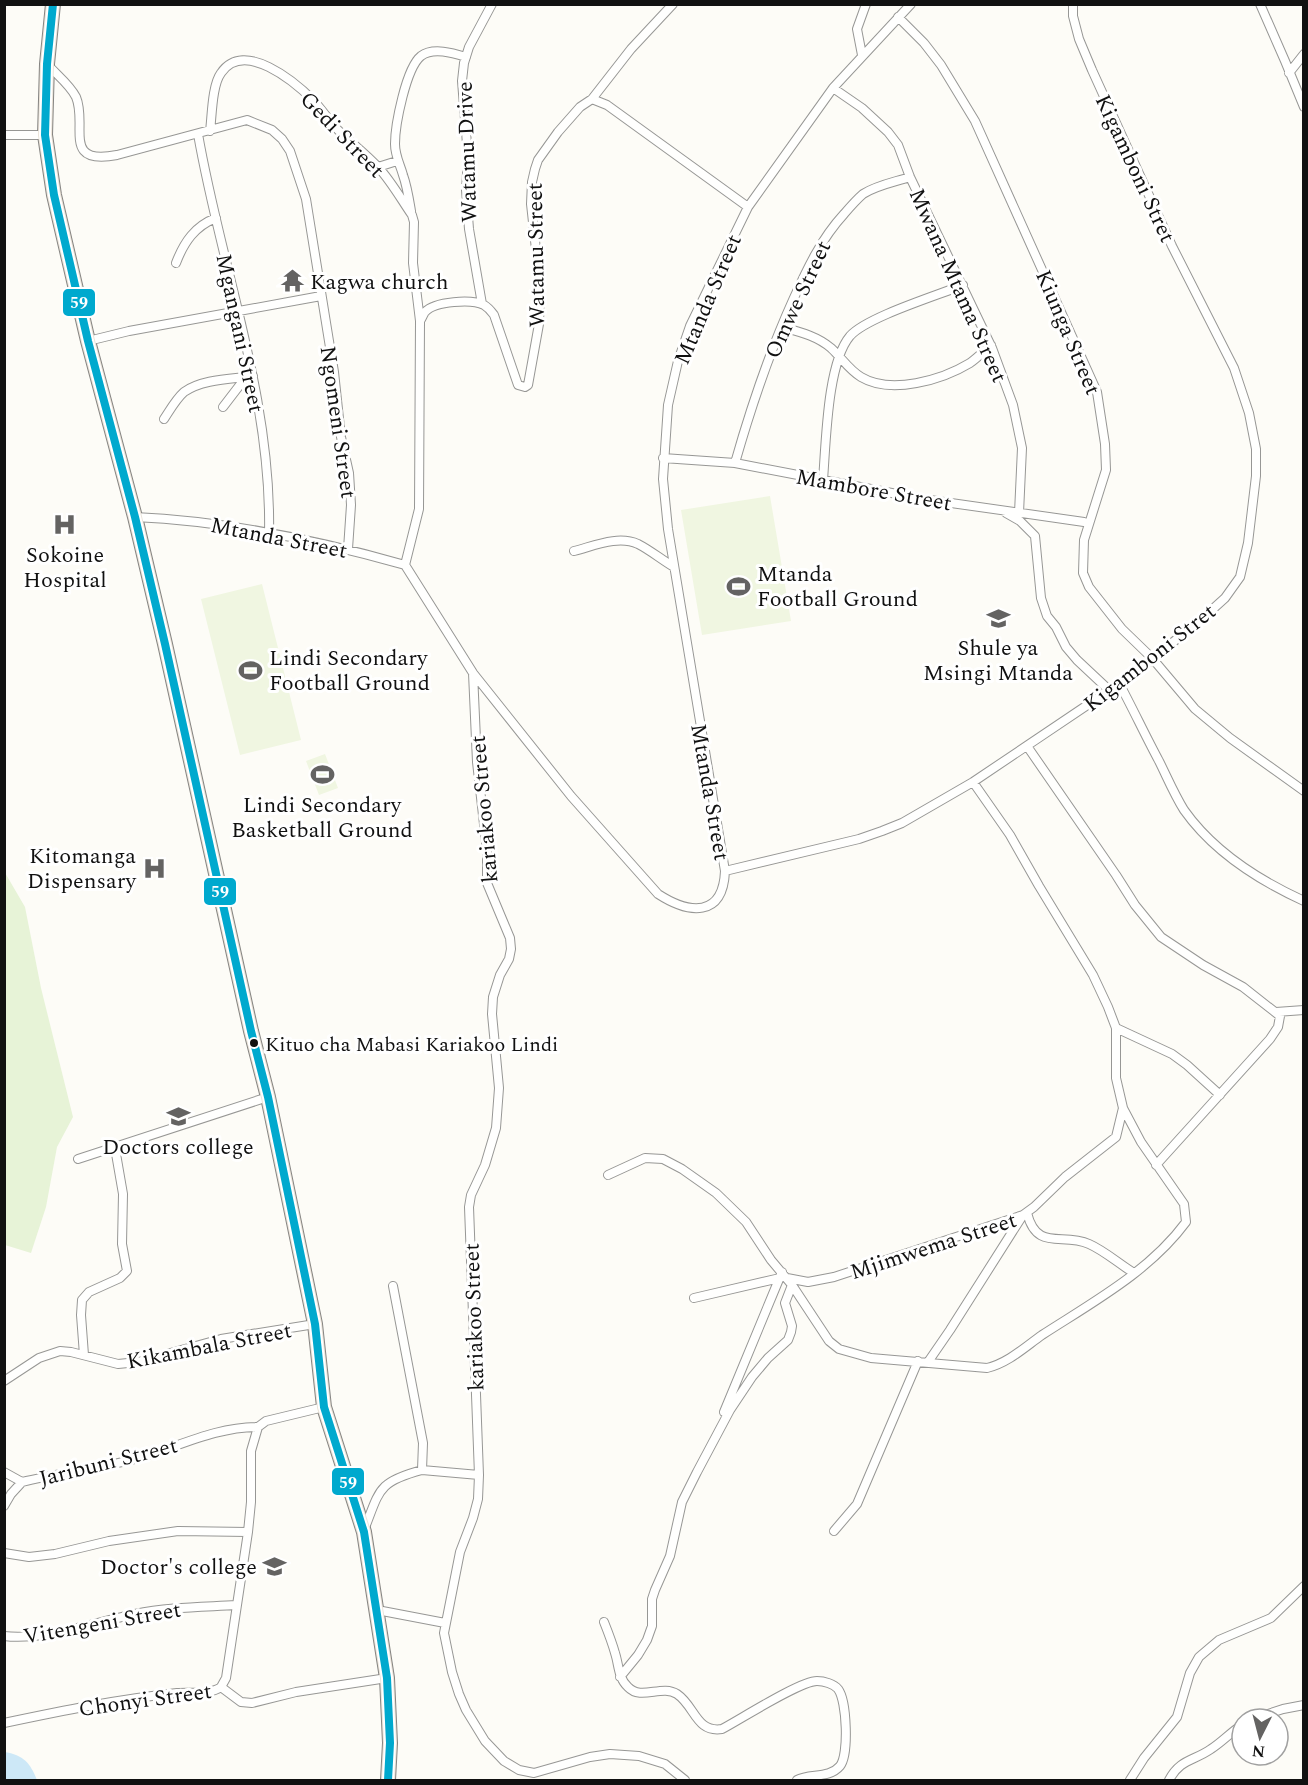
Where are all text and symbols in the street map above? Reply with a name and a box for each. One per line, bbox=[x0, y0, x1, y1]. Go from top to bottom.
street label: Watamu Drive bbox=[449, 81, 486, 223]
street label: Gedi Street bbox=[292, 84, 392, 186]
street label: Kigamboni Stret bbox=[1086, 89, 1184, 248]
street label: Watamu Street bbox=[519, 182, 554, 328]
street label: Mwana Mtama Street bbox=[900, 183, 1015, 388]
street label: Mtanda Street bbox=[666, 229, 751, 370]
street label: Omwe Street bbox=[757, 235, 840, 364]
street label: Mgangani Street bbox=[207, 251, 273, 416]
street label: Kiunga Street bbox=[1026, 265, 1109, 401]
place label: Kagwa church bbox=[310, 266, 449, 299]
temple icon: Kagwa church bbox=[279, 268, 305, 294]
line badge: 59 bbox=[62, 288, 96, 317]
text: 59 bbox=[70, 291, 88, 315]
street label: Ngomeni Street bbox=[310, 344, 365, 501]
street label: Mambore Street bbox=[793, 461, 954, 520]
street label: Mtanda Street bbox=[207, 509, 350, 568]
hospital icon: Sokoine Hospital bbox=[52, 512, 78, 538]
place label: Sokoine Hospital bbox=[23, 539, 107, 597]
place label: Mtanda Football Ground bbox=[757, 558, 918, 616]
sports icon: Mtanda Football Ground bbox=[726, 573, 752, 599]
street label: Kigamboni Stret bbox=[1077, 596, 1223, 721]
school or university icon: Shule ya Msingi Mtanda bbox=[985, 605, 1011, 631]
place label: Shule ya Msingi Mtanda bbox=[923, 632, 1073, 690]
place label: Lindi Secondary Football Ground bbox=[269, 642, 430, 700]
sports icon: Lindi Secondary Football Ground bbox=[238, 657, 264, 683]
street label: Mtanda Street bbox=[681, 721, 738, 864]
street label: kariakoo Street bbox=[462, 734, 507, 884]
sports icon: Lindi Secondary Basketball Ground bbox=[309, 762, 335, 788]
place label: Lindi Secondary Basketball Ground bbox=[231, 789, 413, 847]
place label: Kitomanga Dispensary bbox=[27, 840, 137, 898]
hospital icon: Kitomanga Dispensary bbox=[141, 855, 167, 881]
line badge: 59 bbox=[203, 877, 237, 906]
text: 59 bbox=[211, 880, 229, 904]
place label: Kituo cha Mabasi Kariakoo Lindi bbox=[265, 1030, 558, 1060]
marker: Kituo cha Mabasi Kariakoo Lindi bbox=[248, 1037, 260, 1049]
school or university icon: Doctors college bbox=[165, 1104, 191, 1130]
place label: Doctors college bbox=[102, 1131, 254, 1164]
street label: Mjimwema Street bbox=[846, 1204, 1021, 1289]
street label: kariakoo Street bbox=[455, 1242, 494, 1391]
street label: Kikambala Street bbox=[124, 1314, 295, 1379]
street label: Jaribuni Street bbox=[36, 1429, 181, 1496]
line badge: 59 bbox=[331, 1467, 365, 1496]
text: 59 bbox=[339, 1471, 357, 1495]
place label: Doctor's college bbox=[100, 1551, 257, 1584]
school or university icon: Doctor's college bbox=[262, 1553, 288, 1579]
street label: Vitengeni Street bbox=[21, 1593, 184, 1654]
street label: Chonyi Street bbox=[77, 1675, 214, 1726]
north arrow bbox=[1230, 1707, 1290, 1767]
text: N bbox=[1251, 1738, 1266, 1764]

